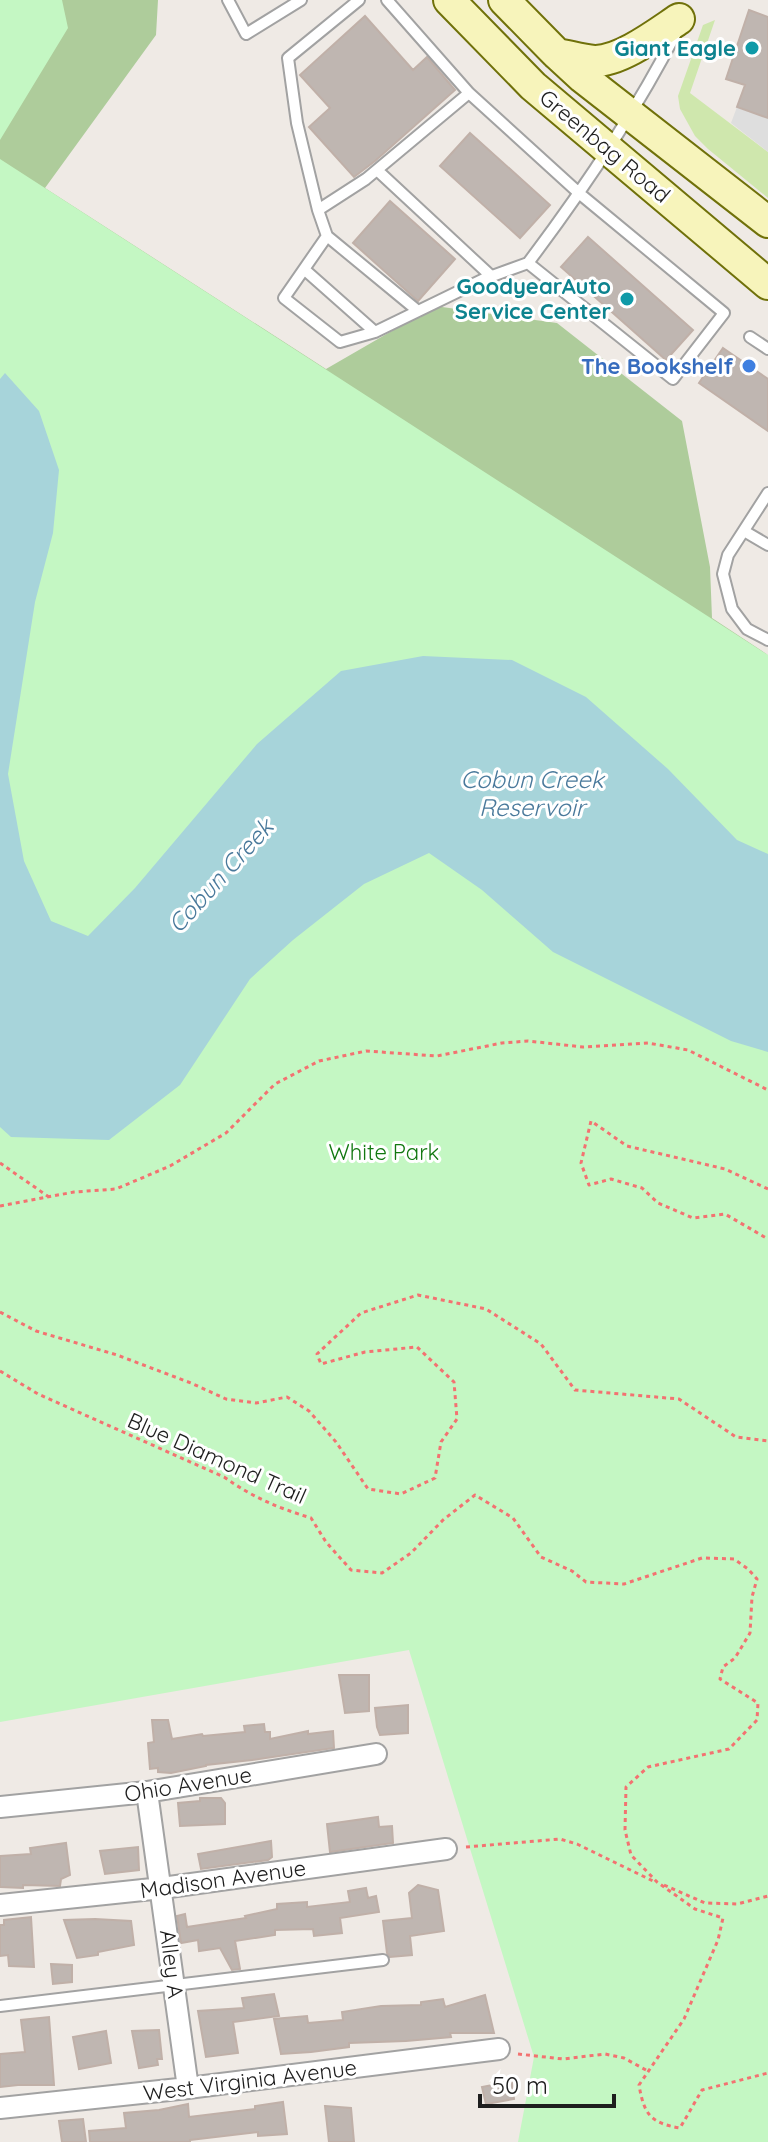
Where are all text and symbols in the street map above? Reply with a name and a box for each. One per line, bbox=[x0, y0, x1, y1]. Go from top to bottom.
place label: Giant Eagle bbox=[614, 34, 736, 62]
marker: Giant Eagle bbox=[743, 39, 761, 57]
street label: Greenbag Road bbox=[534, 83, 676, 209]
place label: GoodyearAuto Service Center bbox=[455, 272, 611, 325]
marker: GoodyearAuto Service Center bbox=[618, 290, 636, 308]
place label: The Bookshelf bbox=[581, 352, 733, 380]
marker: The Bookshelf bbox=[740, 357, 758, 375]
water label: Cobun Creek Reservoir bbox=[460, 764, 606, 822]
water label: Cobun Creek bbox=[161, 811, 281, 939]
park label: White Park bbox=[329, 1138, 439, 1166]
street label: Blue Diamond Trail bbox=[123, 1406, 311, 1510]
street label: Ohio Avenue bbox=[122, 1760, 254, 1808]
street label: Madison Avenue bbox=[138, 1854, 308, 1904]
street label: Alley A bbox=[154, 1928, 190, 2000]
street label: West Virginia Avenue bbox=[142, 2053, 358, 2107]
scale bar bbox=[480, 2058, 614, 2108]
text: 50 m bbox=[492, 2070, 548, 2100]

